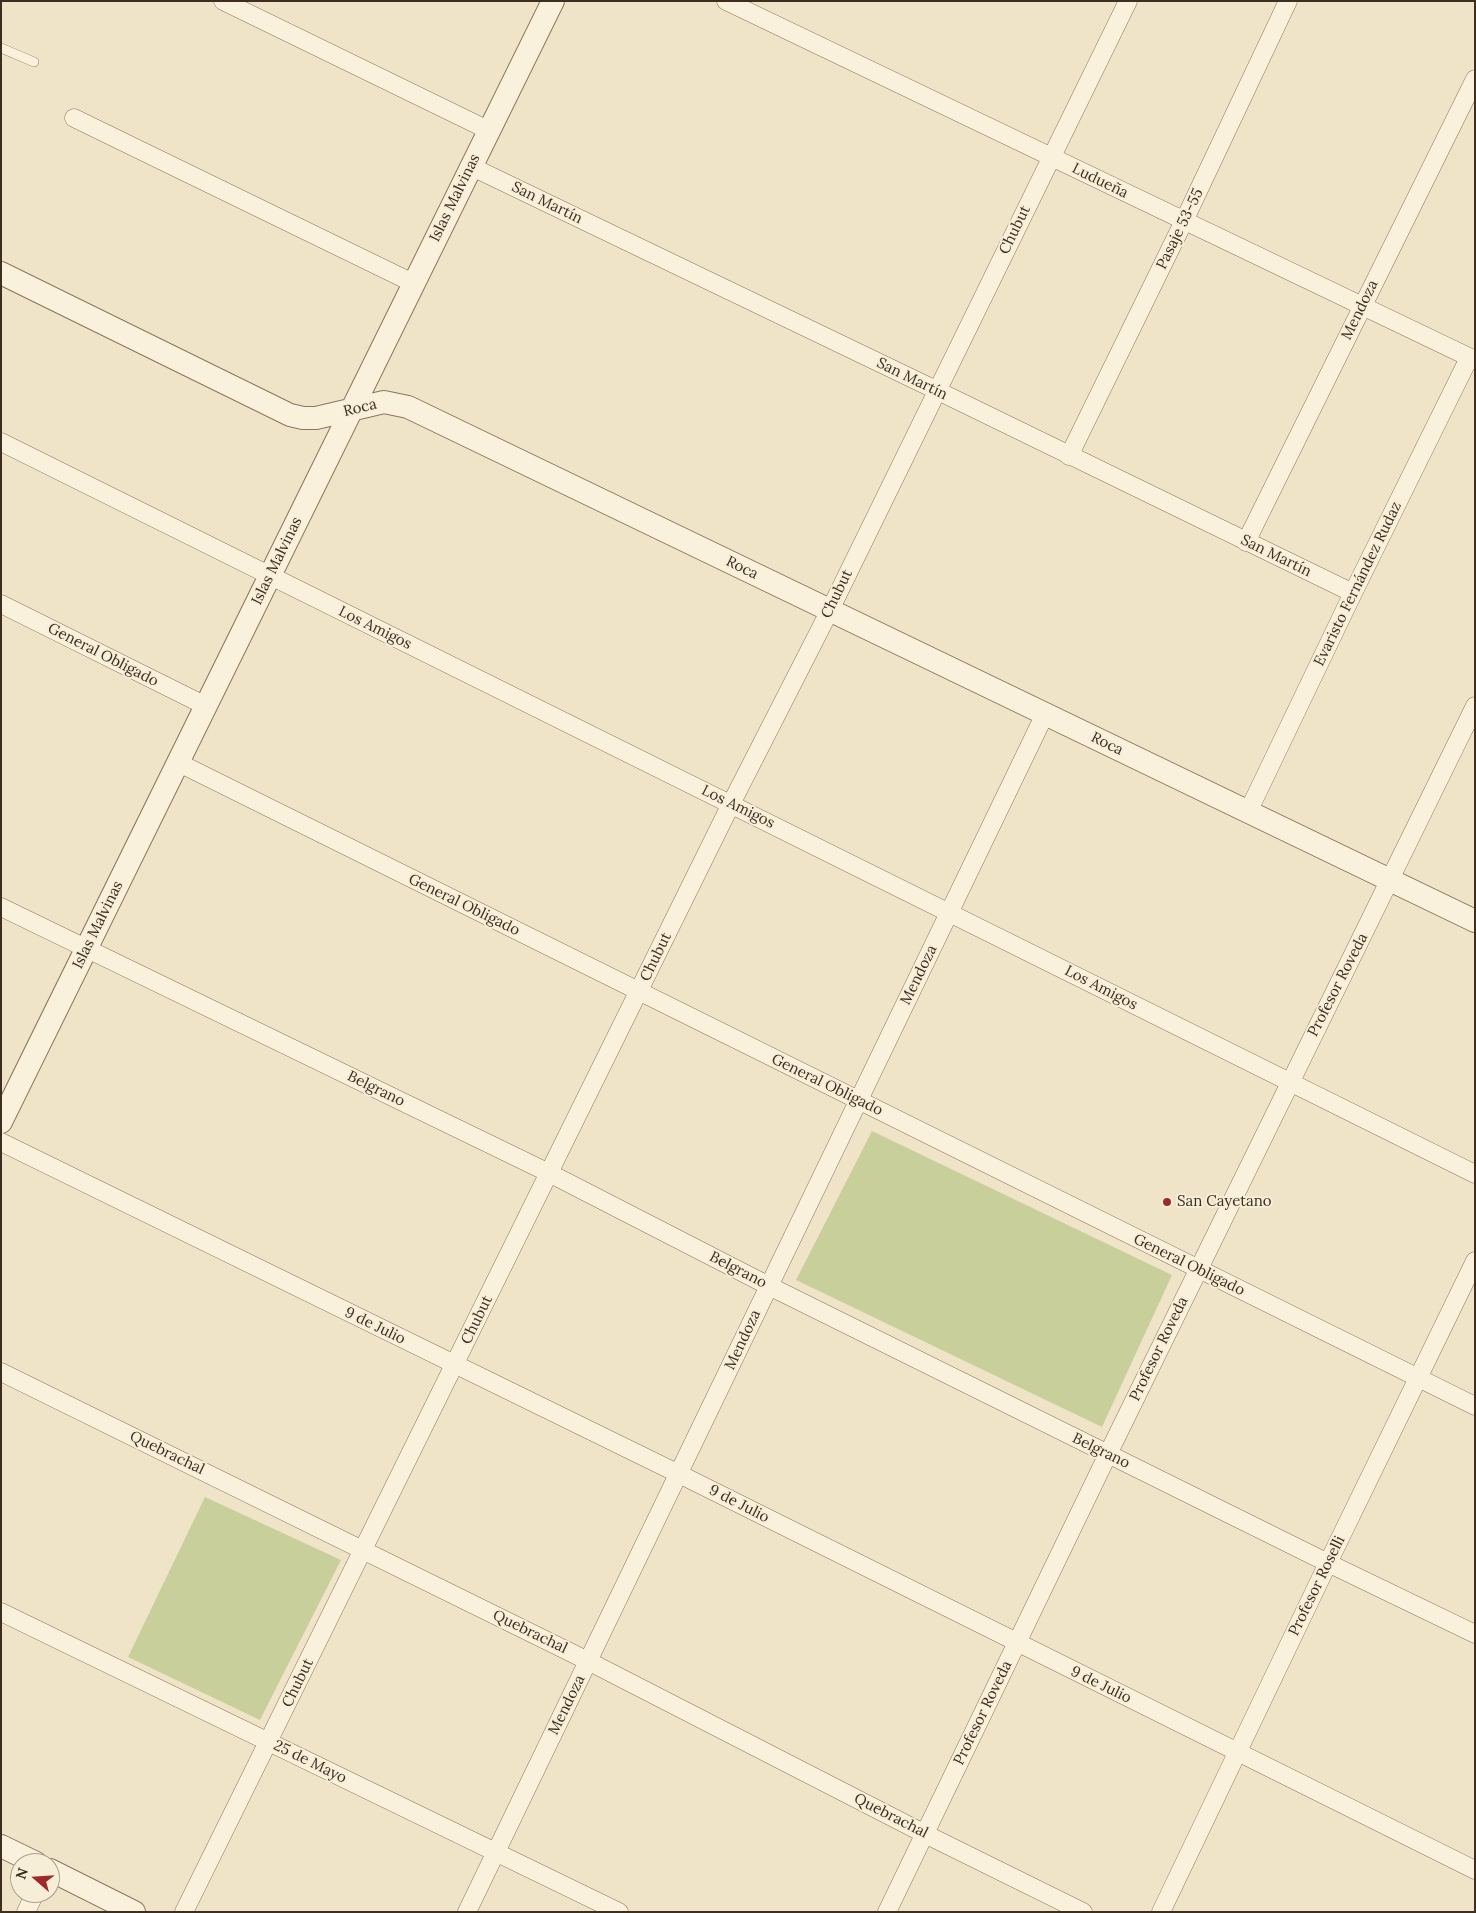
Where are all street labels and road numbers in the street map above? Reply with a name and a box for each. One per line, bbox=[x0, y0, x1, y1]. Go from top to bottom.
street label: Islas Malvinas bbox=[426, 151, 484, 245]
street label: Ludueña bbox=[1069, 160, 1131, 202]
street label: San Martín bbox=[509, 178, 585, 228]
street label: Pasaje 53-55 bbox=[1153, 186, 1207, 272]
street label: Chubut bbox=[996, 203, 1034, 257]
street label: Mendoza bbox=[1338, 277, 1382, 343]
street label: San Martín bbox=[874, 354, 950, 404]
street label: Roca bbox=[341, 395, 379, 421]
street label: Evaristo Fernández Rudaz bbox=[1310, 499, 1406, 669]
street label: Islas Malvinas bbox=[248, 514, 306, 608]
street label: San Martín bbox=[1238, 531, 1314, 581]
street label: Roca bbox=[723, 553, 761, 583]
street label: Chubut bbox=[818, 567, 856, 621]
street label: Los Amigos bbox=[335, 603, 415, 653]
street label: General Obligado bbox=[45, 619, 161, 691]
street label: Roca bbox=[1088, 729, 1126, 759]
street label: Los Amigos bbox=[698, 782, 778, 832]
street label: General Obligado bbox=[405, 870, 523, 940]
street label: Islas Malvinas bbox=[69, 878, 127, 972]
street label: Chubut bbox=[637, 930, 675, 984]
street label: Profesor Roveda bbox=[1304, 930, 1372, 1040]
street label: Mendoza bbox=[897, 942, 941, 1008]
street label: Los Amigos bbox=[1062, 962, 1140, 1014]
street label: General Obligado bbox=[768, 1050, 886, 1120]
street label: Belgrano bbox=[344, 1067, 408, 1111]
street label: General Obligado bbox=[1130, 1230, 1248, 1300]
street label: Belgrano bbox=[706, 1248, 770, 1292]
street label: Chubut bbox=[458, 1293, 496, 1347]
street label: Profesor Roveda bbox=[1126, 1294, 1192, 1404]
street label: 9 de Julio bbox=[342, 1304, 408, 1348]
street label: Mendoza bbox=[721, 1307, 765, 1373]
street label: Quebrachal bbox=[127, 1427, 207, 1479]
street label: Belgrano bbox=[1069, 1429, 1133, 1473]
street label: 9 de Julio bbox=[706, 1481, 772, 1527]
street label: Profesor Roselli bbox=[1285, 1533, 1349, 1639]
street label: Quebrachal bbox=[490, 1606, 570, 1658]
street label: Chubut bbox=[279, 1656, 317, 1710]
street label: Profesor Roveda bbox=[950, 1658, 1016, 1768]
street label: 9 de Julio bbox=[1068, 1663, 1134, 1707]
street label: Mendoza bbox=[545, 1672, 589, 1738]
street label: 25 de Mayo bbox=[270, 1737, 350, 1787]
street label: Quebrachal bbox=[851, 1790, 931, 1842]

